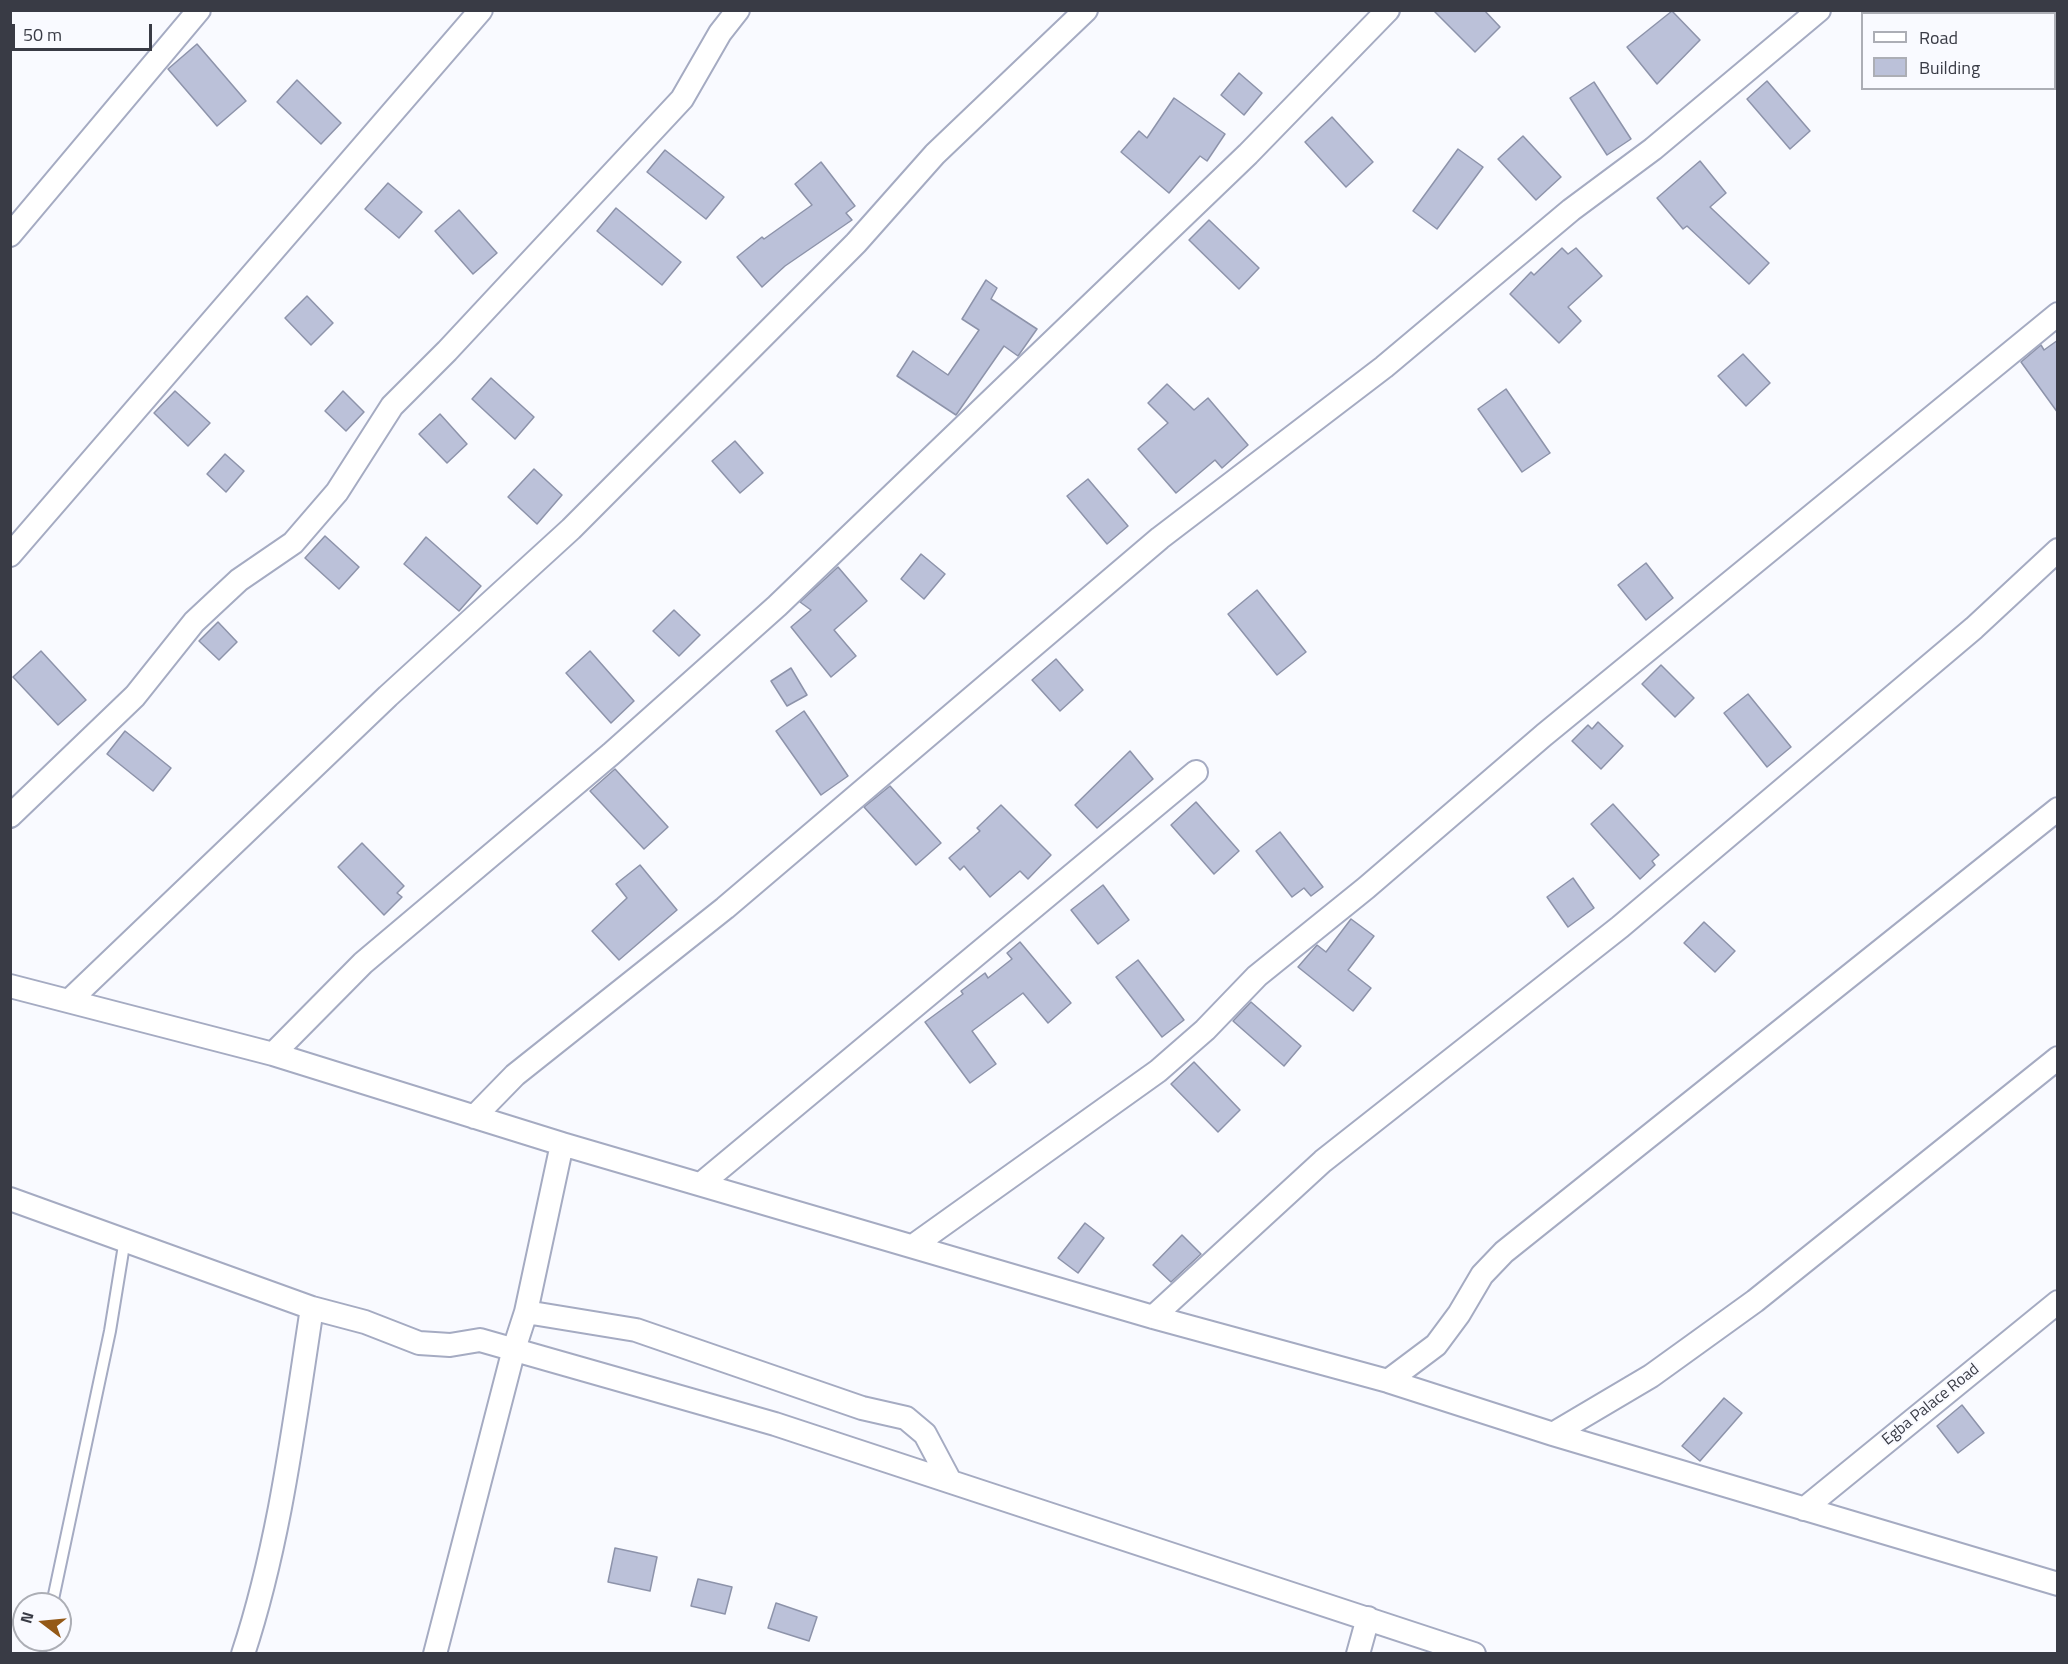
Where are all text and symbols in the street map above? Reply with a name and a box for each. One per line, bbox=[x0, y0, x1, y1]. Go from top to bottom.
scale bar bbox=[15, 12, 154, 50]
legend bbox=[1861, 12, 2056, 90]
text: 50 m bbox=[23, 21, 62, 48]
text: Road bbox=[1919, 24, 1958, 51]
text: Building bbox=[1919, 54, 1980, 81]
street label: Egba Palace Road bbox=[1879, 1360, 1983, 1450]
north arrow bbox=[12, 1592, 72, 1652]
text: N bbox=[14, 1609, 40, 1626]

